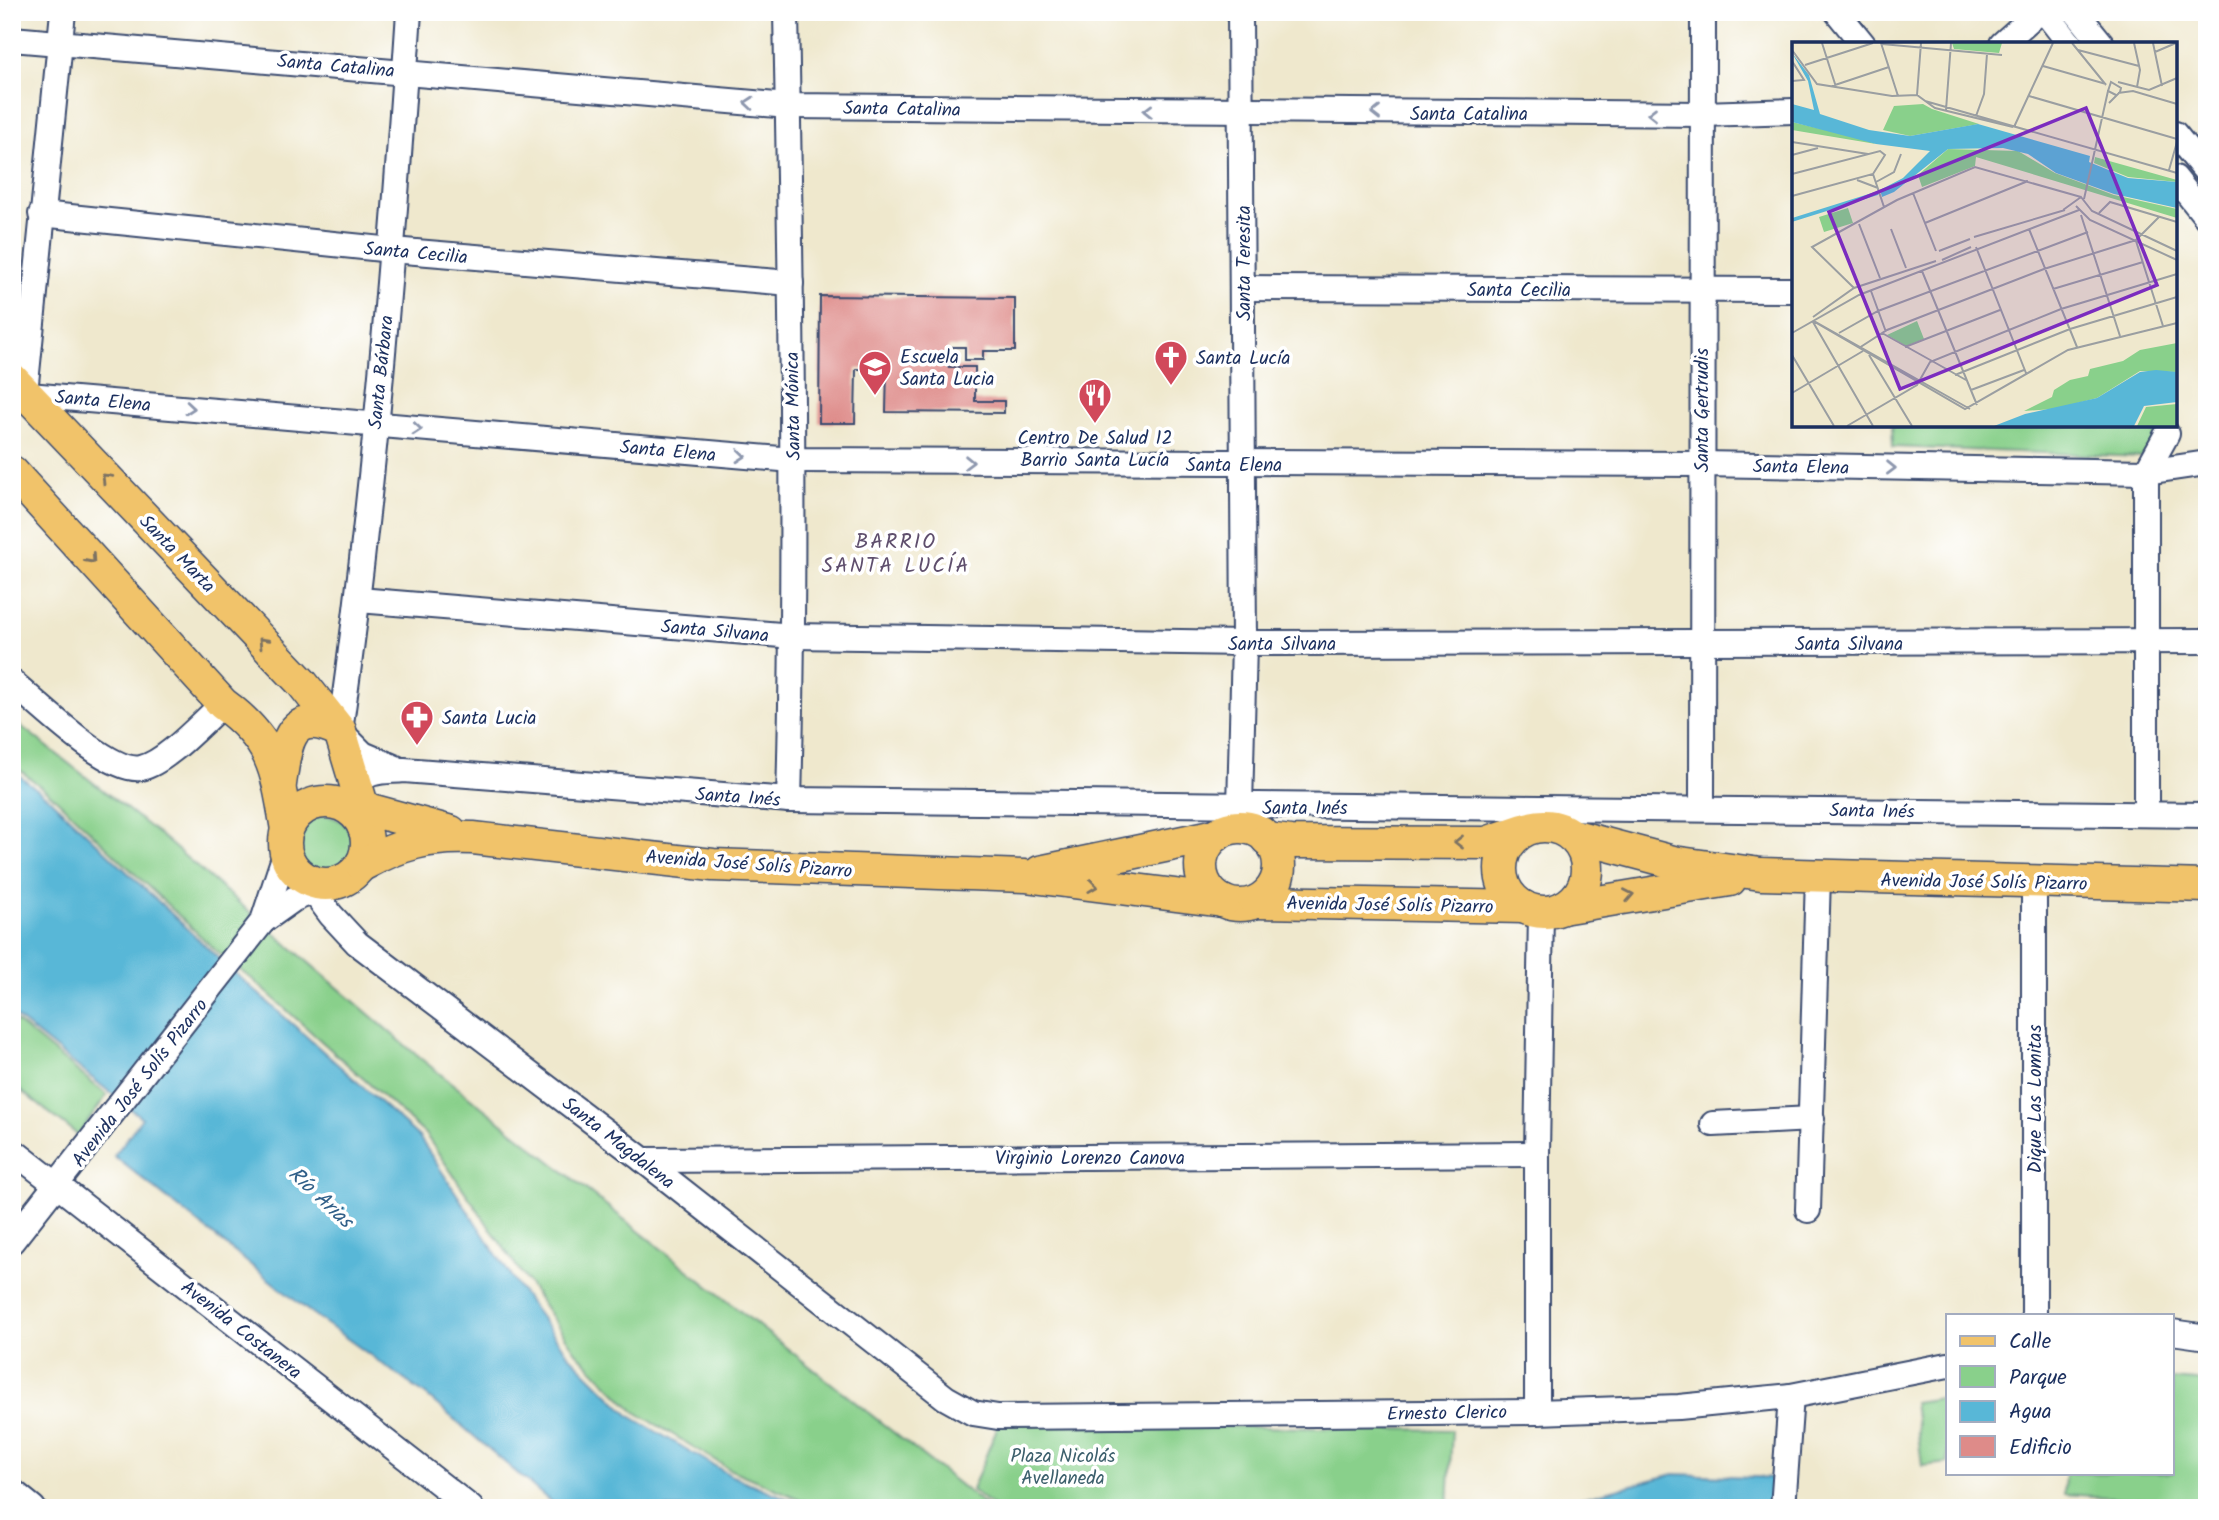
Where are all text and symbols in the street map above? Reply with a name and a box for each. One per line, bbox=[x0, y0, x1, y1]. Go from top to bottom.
inset map bbox=[1792, 42, 2177, 427]
street label: Santa Catalina bbox=[276, 47, 396, 87]
street label: Santa Catalina bbox=[843, 94, 961, 126]
one-way arrow bbox=[743, 96, 754, 111]
street label: Santa Catalina bbox=[1410, 100, 1528, 130]
one-way arrow bbox=[1142, 103, 1153, 119]
one-way arrow bbox=[1370, 105, 1380, 121]
one-way arrow bbox=[1646, 106, 1657, 122]
street label: Santa Teresita bbox=[1230, 205, 1260, 321]
street label: Santa Cecilia bbox=[363, 235, 469, 273]
street label: Santa Cecilia bbox=[1467, 276, 1571, 306]
street label: Santa Bárbara bbox=[361, 314, 403, 431]
church icon: Santa Lucía bbox=[1152, 338, 1190, 387]
place label: Escuela Santa Lucia bbox=[900, 343, 994, 395]
place label: Santa Lucía bbox=[1196, 344, 1290, 374]
school or university icon: Escuela Santa Lucia bbox=[856, 348, 894, 397]
street label: Santa Gertrudis bbox=[1688, 348, 1718, 472]
street label: Santa Mónica bbox=[778, 351, 810, 461]
restaurant icon: Centro De Salud 12 Barrio Santa Lucía bbox=[1076, 376, 1114, 425]
street label: Santa Elena bbox=[54, 383, 152, 421]
one-way arrow bbox=[184, 401, 196, 416]
one-way arrow bbox=[412, 421, 423, 436]
place label: Centro De Salud 12 Barrio Santa Lucía bbox=[1017, 424, 1173, 476]
street label: Santa Elena bbox=[619, 433, 717, 471]
one-way arrow bbox=[736, 448, 747, 463]
street label: Santa Elena bbox=[1186, 451, 1282, 481]
street label: Santa Elena bbox=[1753, 452, 1849, 484]
one-way arrow bbox=[963, 454, 974, 469]
one-way arrow bbox=[1886, 460, 1897, 475]
one-way arrow bbox=[101, 473, 114, 486]
street label: Santa Marta bbox=[131, 508, 222, 601]
district label: BARRIO SANTA LUCÍA bbox=[822, 526, 970, 583]
one-way arrow bbox=[83, 551, 95, 564]
street label: Santa Silvana bbox=[660, 612, 770, 652]
street label: Santa Silvana bbox=[1228, 630, 1336, 660]
street label: Santa Silvana bbox=[1795, 630, 1903, 660]
one-way arrow bbox=[259, 637, 272, 650]
pharmacy icon: Santa Lucia bbox=[398, 698, 436, 747]
place label: Santa Lucia bbox=[442, 704, 536, 734]
street label: Santa Inés bbox=[694, 780, 782, 816]
street label: Santa Inés bbox=[1262, 794, 1348, 824]
street label: Santa Inés bbox=[1829, 796, 1915, 828]
one-way arrow bbox=[1453, 834, 1464, 850]
street label: Avenida José Solís Pizarro bbox=[644, 843, 853, 887]
street label: Avenida José Solís Pizarro bbox=[1880, 866, 2088, 900]
one-way arrow bbox=[1087, 878, 1099, 893]
street label: Avenida José Solís Pizarro bbox=[1286, 889, 1494, 923]
one-way arrow bbox=[1623, 889, 1635, 904]
street label: Avenida José Solís Pizarro bbox=[65, 992, 216, 1174]
street label: Dique Las Lomitas bbox=[2021, 1024, 2051, 1174]
street label: Santa Magdalena bbox=[555, 1090, 681, 1197]
street label: Virginio Lorenzo Canova bbox=[995, 1144, 1185, 1174]
water label: Río Arias bbox=[280, 1159, 362, 1238]
street label: Avenida Costanera bbox=[174, 1273, 308, 1388]
legend bbox=[1946, 1314, 2174, 1474]
text: Calle bbox=[2009, 1326, 2052, 1359]
text: Parque bbox=[2009, 1362, 2067, 1395]
text: Agua bbox=[2009, 1396, 2052, 1429]
street label: Ernesto Clerico bbox=[1387, 1398, 1507, 1430]
text: Edificio bbox=[2009, 1432, 2072, 1465]
park label: Plaza Nicolás Avellaneda bbox=[1011, 1442, 1115, 1494]

